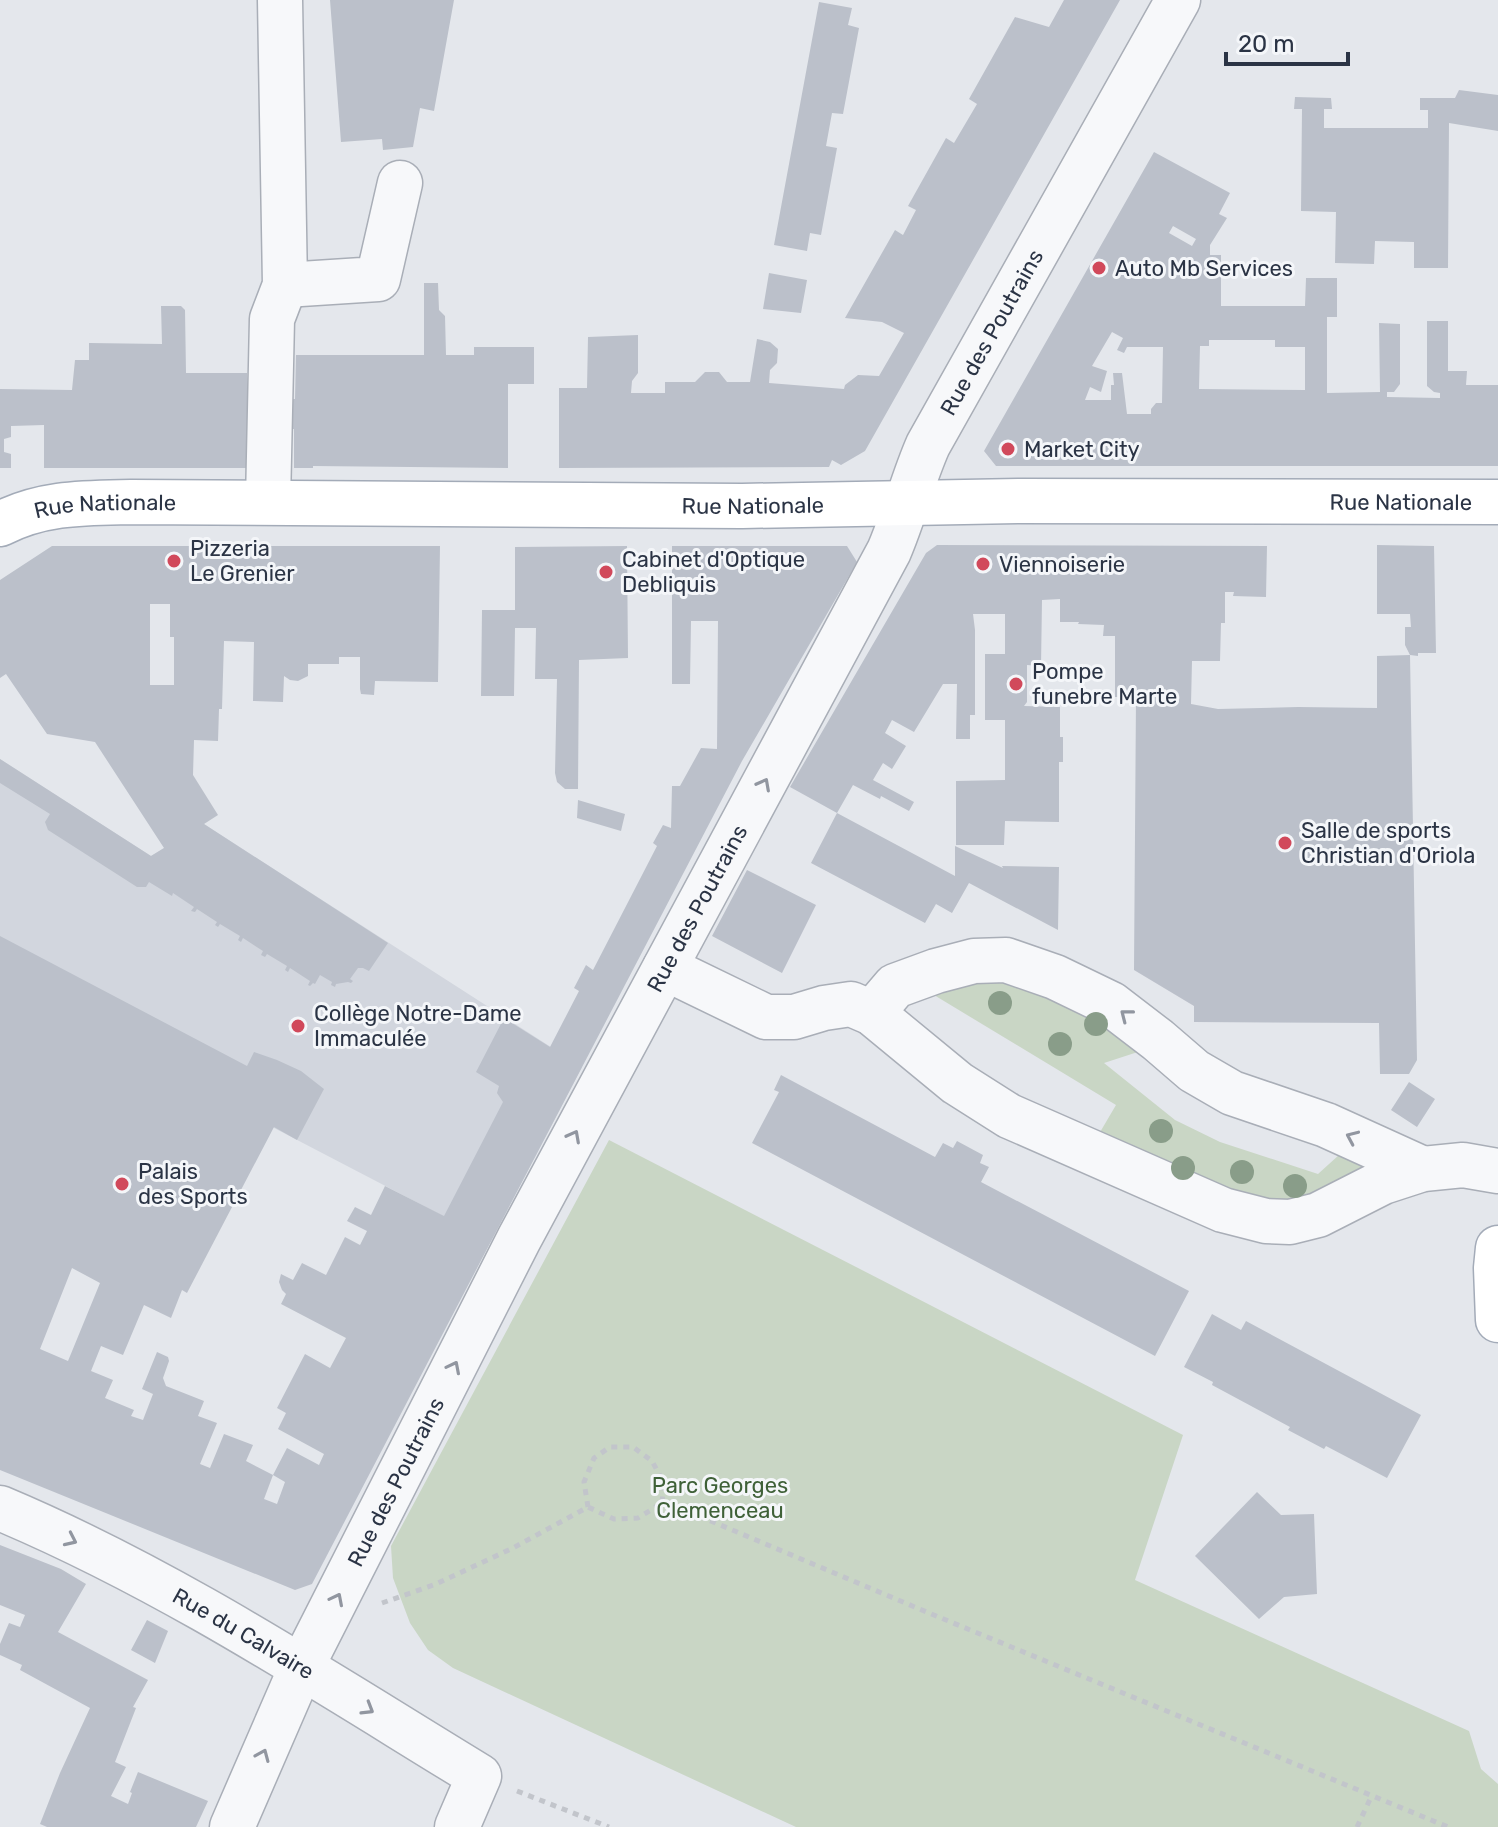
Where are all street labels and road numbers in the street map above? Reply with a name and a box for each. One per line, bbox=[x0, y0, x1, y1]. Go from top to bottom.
street label: Rue des Poutrains bbox=[934, 244, 1049, 420]
street label: Rue Nationale bbox=[31, 488, 176, 524]
street label: Rue Nationale bbox=[1329, 488, 1472, 515]
street label: Rue Nationale bbox=[681, 491, 824, 520]
street label: Rue des Poutrains bbox=[641, 820, 753, 997]
street label: Rue des Poutrains bbox=[341, 1393, 450, 1571]
street label: Rue du Calvaire bbox=[168, 1582, 319, 1685]

